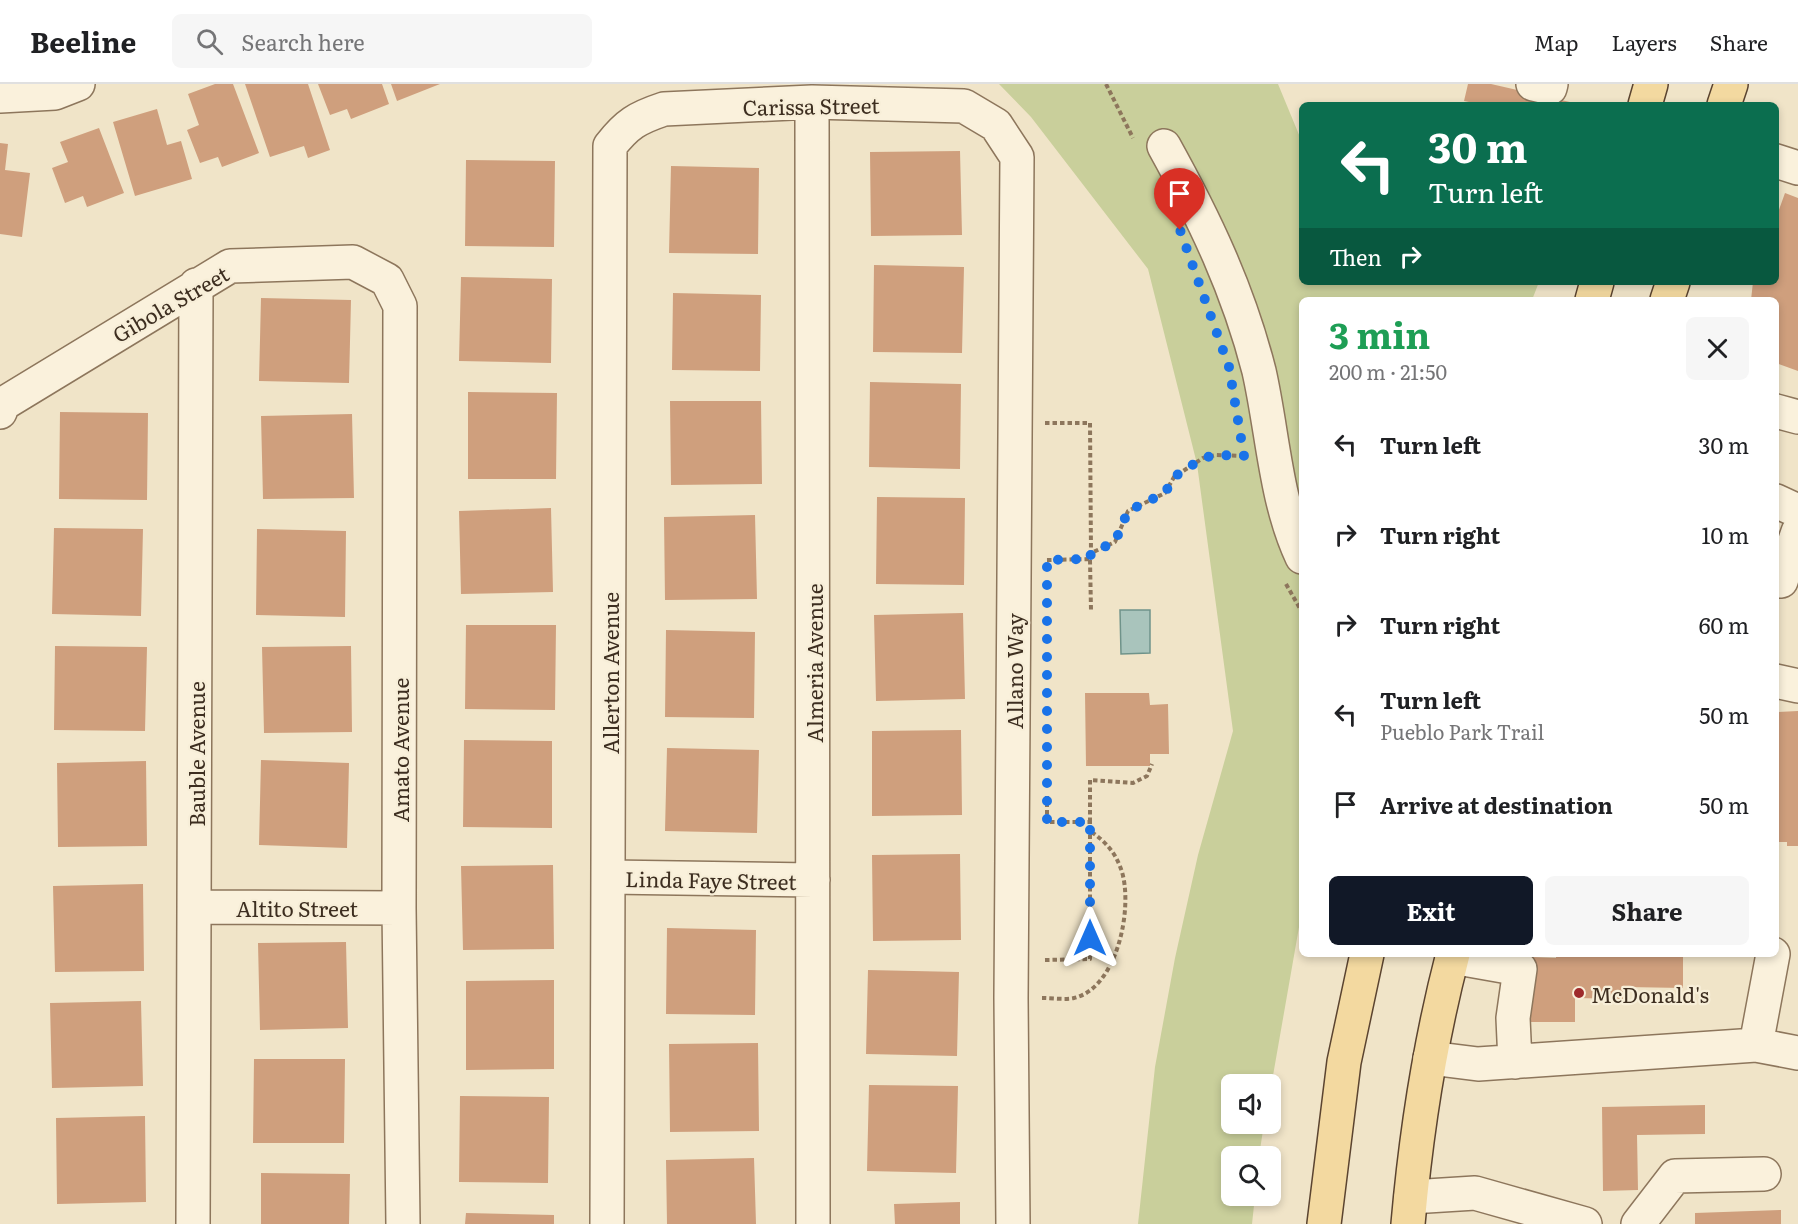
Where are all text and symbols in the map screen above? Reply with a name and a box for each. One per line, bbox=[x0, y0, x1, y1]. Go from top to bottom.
search box bbox=[172, 14, 592, 68]
text: Beeline bbox=[30, 20, 136, 62]
icon: search bbox=[193, 25, 226, 58]
text: Search here bbox=[241, 25, 365, 58]
text: Map bbox=[1534, 26, 1579, 57]
text: Layers bbox=[1612, 26, 1677, 57]
text: Share bbox=[1710, 26, 1768, 57]
street label: Carissa Street bbox=[742, 88, 880, 122]
text: 30 m bbox=[1428, 114, 1528, 176]
icon: left bbox=[1329, 126, 1407, 204]
pin bbox=[1154, 168, 1205, 230]
text: Turn left bbox=[1428, 171, 1543, 211]
icon: arrive bbox=[1163, 177, 1196, 210]
text: Then bbox=[1329, 240, 1382, 273]
icon: right bbox=[1394, 240, 1427, 273]
street label: Gibola Street bbox=[106, 257, 234, 349]
text: 3 min bbox=[1329, 307, 1430, 360]
button: close bbox=[1686, 317, 1749, 380]
text: 200 m · 21:50 bbox=[1329, 356, 1447, 386]
icon: left bbox=[1329, 428, 1362, 461]
text: Turn left bbox=[1380, 428, 1481, 461]
text: 30 m bbox=[1699, 428, 1749, 461]
icon: right bbox=[1329, 518, 1362, 551]
text: Turn right bbox=[1380, 518, 1500, 551]
text: 10 m bbox=[1702, 518, 1749, 551]
street label: Almeria Avenue bbox=[798, 583, 829, 743]
street label: Allerton Avenue bbox=[594, 592, 625, 754]
icon: right bbox=[1329, 608, 1362, 641]
text: Turn right bbox=[1380, 608, 1500, 641]
text: 60 m bbox=[1699, 608, 1749, 641]
street label: Allano Way bbox=[998, 612, 1029, 729]
street label: Amato Avenue bbox=[384, 678, 415, 822]
street label: Bauble Avenue bbox=[180, 681, 211, 827]
text: Turn left bbox=[1380, 683, 1481, 716]
icon: left bbox=[1329, 698, 1362, 731]
text: 50 m bbox=[1699, 698, 1749, 731]
text: Pueblo Park Trail bbox=[1380, 716, 1544, 746]
icon: arrive bbox=[1329, 788, 1362, 821]
text: Arrive at destination bbox=[1380, 788, 1613, 821]
text: 50 m bbox=[1699, 788, 1749, 821]
street label: Linda Faye Street bbox=[625, 862, 798, 896]
button: Exit bbox=[1329, 876, 1533, 945]
button: Share bbox=[1545, 876, 1749, 945]
street label: Altito Street bbox=[236, 892, 359, 923]
position arrow bbox=[1058, 906, 1122, 970]
place label: McDonald's bbox=[1591, 978, 1709, 1009]
marker: McDonald's bbox=[1572, 986, 1586, 1000]
map controls bbox=[1221, 1074, 1281, 1206]
button: sound bbox=[1221, 1074, 1281, 1134]
button: search bbox=[1221, 1146, 1281, 1206]

